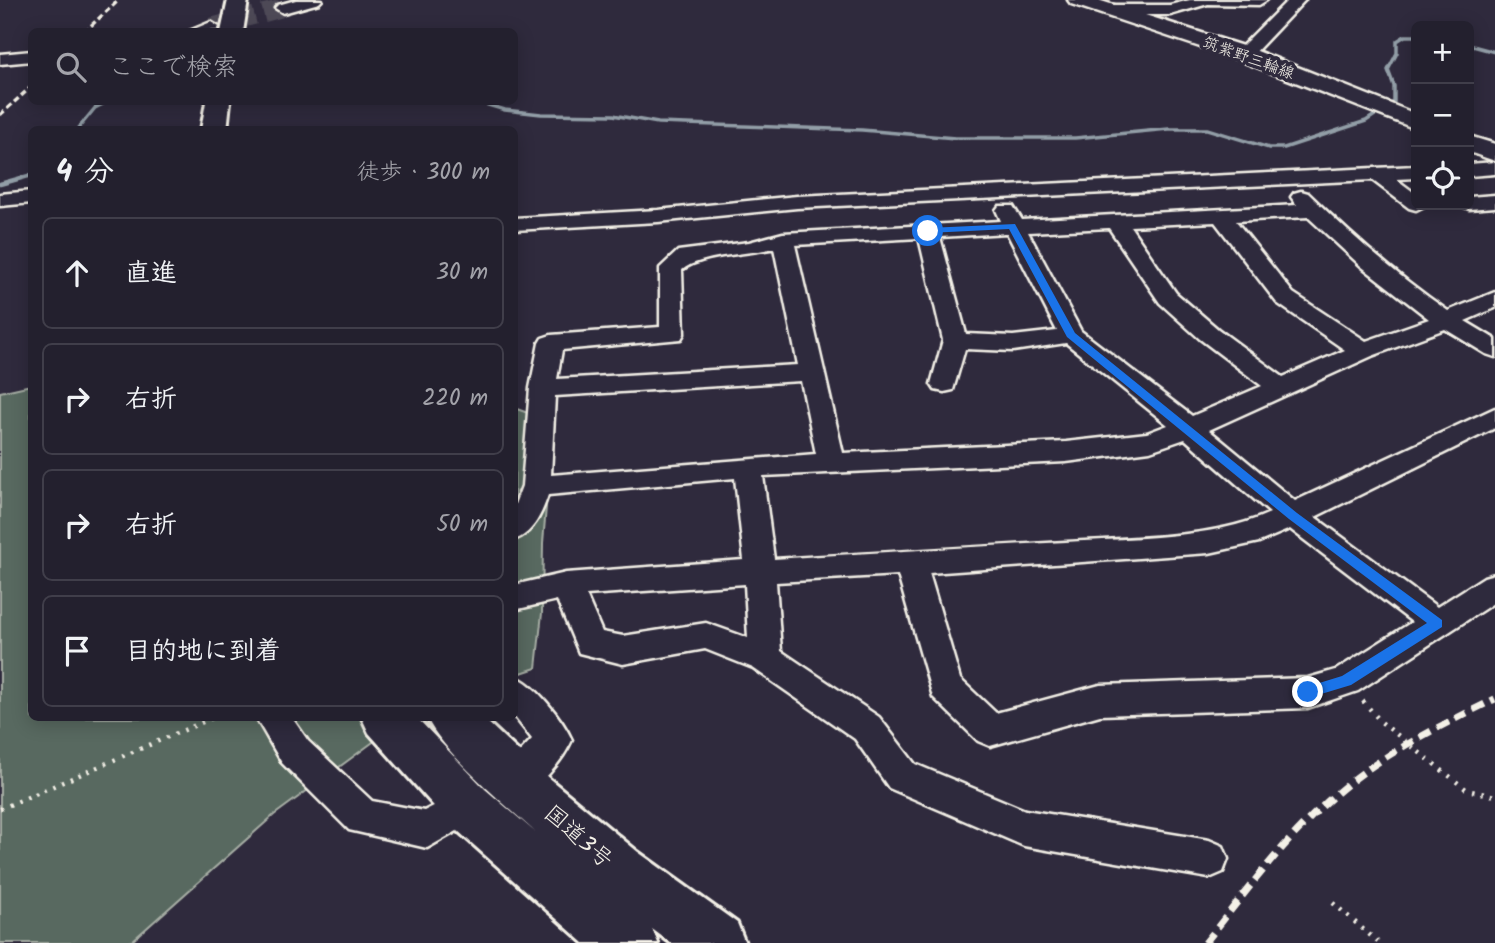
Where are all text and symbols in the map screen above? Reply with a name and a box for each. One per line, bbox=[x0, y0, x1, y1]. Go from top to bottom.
map controls bbox=[1411, 21, 1474, 210]
button: + bbox=[1411, 21, 1474, 84]
search box bbox=[28, 28, 518, 105]
street label: 筑紫野三輪線 bbox=[1199, 30, 1298, 87]
text: ここで検索 bbox=[108, 47, 238, 89]
icon: search bbox=[52, 48, 90, 86]
button: − bbox=[1411, 84, 1474, 147]
button: locate bbox=[1411, 147, 1474, 210]
text: 4 分 bbox=[56, 149, 114, 197]
text: 徒歩 · 300 m bbox=[356, 155, 490, 191]
route start bbox=[912, 215, 943, 246]
text: 直進 bbox=[125, 253, 177, 295]
icon: ahead bbox=[58, 254, 96, 292]
text: 30 m bbox=[436, 255, 488, 291]
text: 右折 bbox=[125, 379, 177, 421]
icon: right bbox=[58, 380, 96, 418]
text: 220 m bbox=[422, 381, 488, 417]
text: 右折 bbox=[125, 505, 177, 547]
icon: right bbox=[58, 506, 96, 544]
text: 50 m bbox=[437, 507, 488, 543]
text: 目的地に到着 bbox=[125, 631, 281, 673]
icon: arrive bbox=[58, 632, 96, 670]
route end bbox=[1292, 676, 1323, 707]
street label: 国道3号 bbox=[535, 797, 620, 878]

